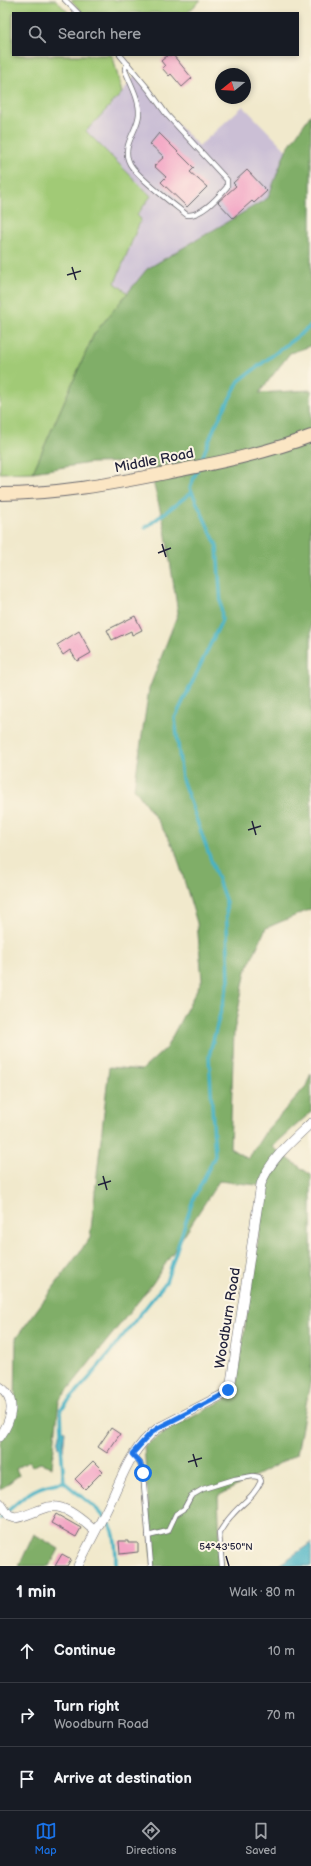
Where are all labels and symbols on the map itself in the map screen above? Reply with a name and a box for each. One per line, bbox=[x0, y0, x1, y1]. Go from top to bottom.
north arrow bbox=[215, 68, 251, 104]
street label: Middle Road bbox=[113, 444, 195, 477]
street label: Woodburn Road bbox=[211, 1266, 244, 1370]
route end bbox=[219, 1381, 237, 1399]
route start bbox=[134, 1464, 152, 1482]
text: 54°43'50"N bbox=[199, 1541, 253, 1553]

